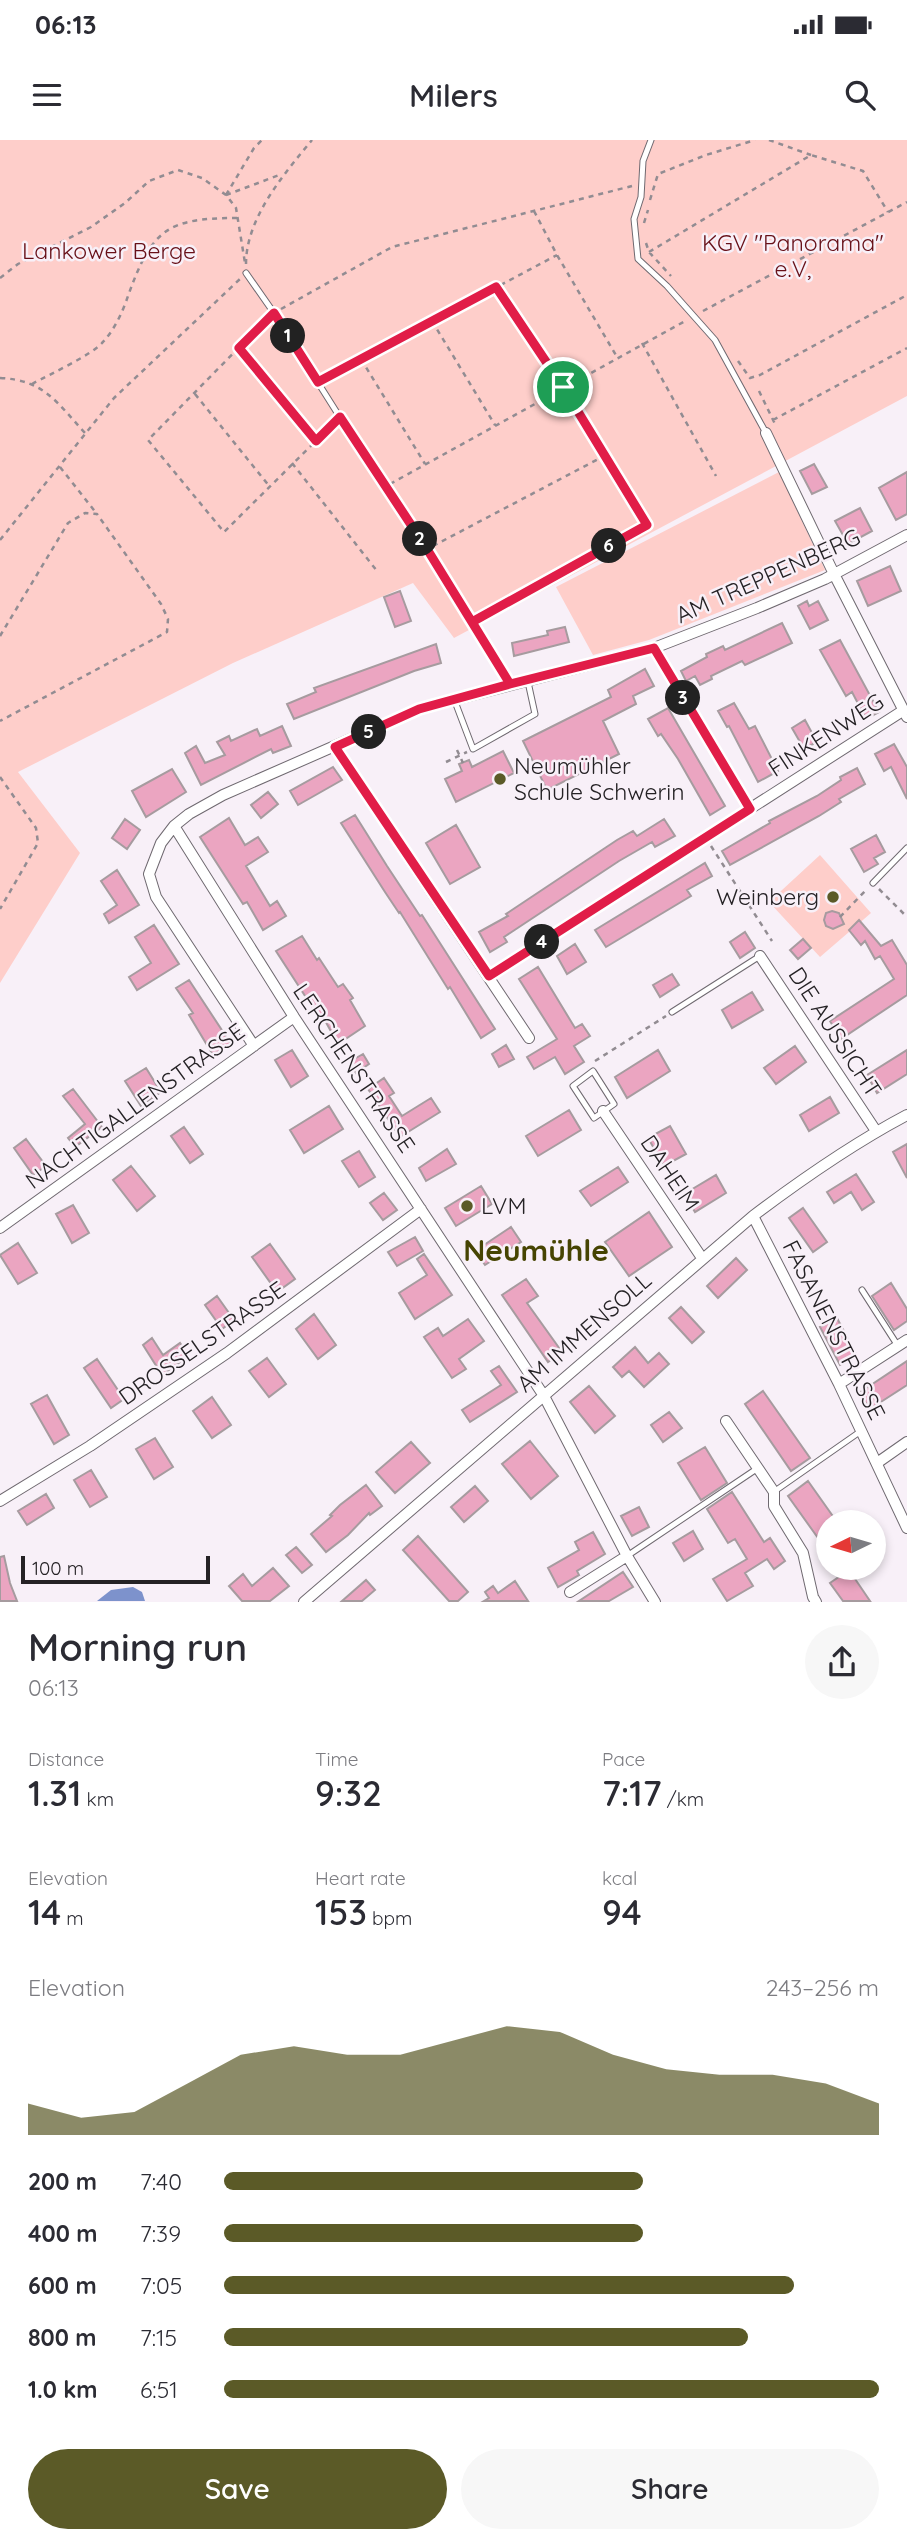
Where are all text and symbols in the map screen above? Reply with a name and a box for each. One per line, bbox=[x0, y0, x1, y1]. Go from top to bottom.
text: 06:13 bbox=[35, 8, 97, 41]
text: Milers bbox=[409, 75, 498, 115]
icon: menu bbox=[28, 76, 66, 114]
icon: search bbox=[841, 76, 879, 114]
park label: KGV "Panorama" e.V, bbox=[702, 228, 884, 283]
park label: Lankower Berge bbox=[22, 236, 196, 265]
pin: 1 bbox=[270, 318, 306, 354]
text: 1 bbox=[284, 323, 291, 347]
pin bbox=[533, 357, 593, 417]
icon: arrive bbox=[544, 368, 582, 406]
pin: 2 bbox=[402, 522, 438, 556]
street label: AM TREPPENBERG bbox=[671, 522, 865, 629]
text: 2 bbox=[414, 526, 425, 550]
pin: 6 bbox=[592, 528, 626, 564]
text: 6 bbox=[603, 533, 614, 557]
pin: 3 bbox=[666, 680, 700, 716]
text: 3 bbox=[677, 685, 688, 709]
street label: FINKENWEG bbox=[762, 686, 889, 783]
pin: 5 bbox=[352, 714, 386, 750]
text: 5 bbox=[363, 719, 374, 743]
place label: Neumühler Schule Schwerin bbox=[514, 751, 685, 806]
marker: Neumühler Schule Schwerin bbox=[492, 771, 508, 787]
place label: Weinberg bbox=[716, 882, 819, 911]
marker: Weinberg bbox=[825, 889, 841, 905]
pin: 4 bbox=[524, 924, 560, 960]
text: 4 bbox=[536, 929, 547, 953]
street label: DIE AUSSICHT bbox=[783, 961, 888, 1102]
street label: LERCHENSTRASSE bbox=[287, 978, 422, 1158]
street label: NACHTIGALLENSTRASSE bbox=[19, 1016, 250, 1195]
street label: DAHEIM bbox=[634, 1129, 706, 1216]
place label: LVM bbox=[481, 1191, 526, 1220]
marker: LVM bbox=[459, 1198, 475, 1214]
district label: Neumühle bbox=[463, 1231, 609, 1269]
street label: FASANENSTRASSE bbox=[777, 1235, 892, 1424]
street label: AM IMMENSOLL bbox=[510, 1265, 657, 1398]
street label: DROSSELSTRASSE bbox=[113, 1274, 291, 1411]
north arrow bbox=[816, 1510, 886, 1580]
map controls bbox=[816, 1510, 886, 1580]
scale bar bbox=[21, 1552, 210, 1584]
text: 100 m bbox=[32, 1556, 84, 1580]
text: Morning run bbox=[28, 1623, 247, 1671]
button: share bbox=[805, 1625, 879, 1699]
text: 06:13 bbox=[28, 1673, 79, 1702]
text: Distance bbox=[28, 1747, 104, 1771]
text: Time bbox=[315, 1747, 359, 1771]
text: Pace bbox=[602, 1747, 645, 1771]
text: 1.31 bbox=[28, 1771, 81, 1815]
text: 9:32 bbox=[315, 1771, 382, 1815]
text: 7:17 bbox=[602, 1771, 662, 1815]
text: km bbox=[81, 1787, 114, 1811]
text: /km bbox=[662, 1787, 704, 1811]
text: Elevation bbox=[28, 1866, 108, 1890]
text: Heart rate bbox=[315, 1866, 406, 1890]
text: kcal bbox=[602, 1866, 637, 1890]
text: 14 bbox=[28, 1890, 61, 1934]
text: 153 bbox=[315, 1890, 367, 1934]
text: 94 bbox=[602, 1890, 642, 1934]
text: m bbox=[61, 1906, 84, 1930]
text: bpm bbox=[367, 1906, 412, 1930]
text: Elevation bbox=[28, 1973, 125, 2002]
text: 243–256 m bbox=[766, 1973, 879, 2002]
text: 200 m bbox=[28, 2167, 97, 2196]
text: 7:40 bbox=[140, 2167, 182, 2196]
text: 400 m bbox=[28, 2219, 97, 2248]
text: 7:39 bbox=[140, 2219, 181, 2248]
text: 600 m bbox=[28, 2271, 97, 2300]
text: 7:05 bbox=[140, 2271, 182, 2300]
text: 800 m bbox=[28, 2323, 97, 2352]
text: 7:15 bbox=[140, 2323, 177, 2352]
text: 1.0 km bbox=[28, 2375, 98, 2404]
text: 6:51 bbox=[140, 2375, 178, 2404]
button: Save bbox=[28, 2449, 447, 2529]
button: Share bbox=[461, 2449, 879, 2529]

